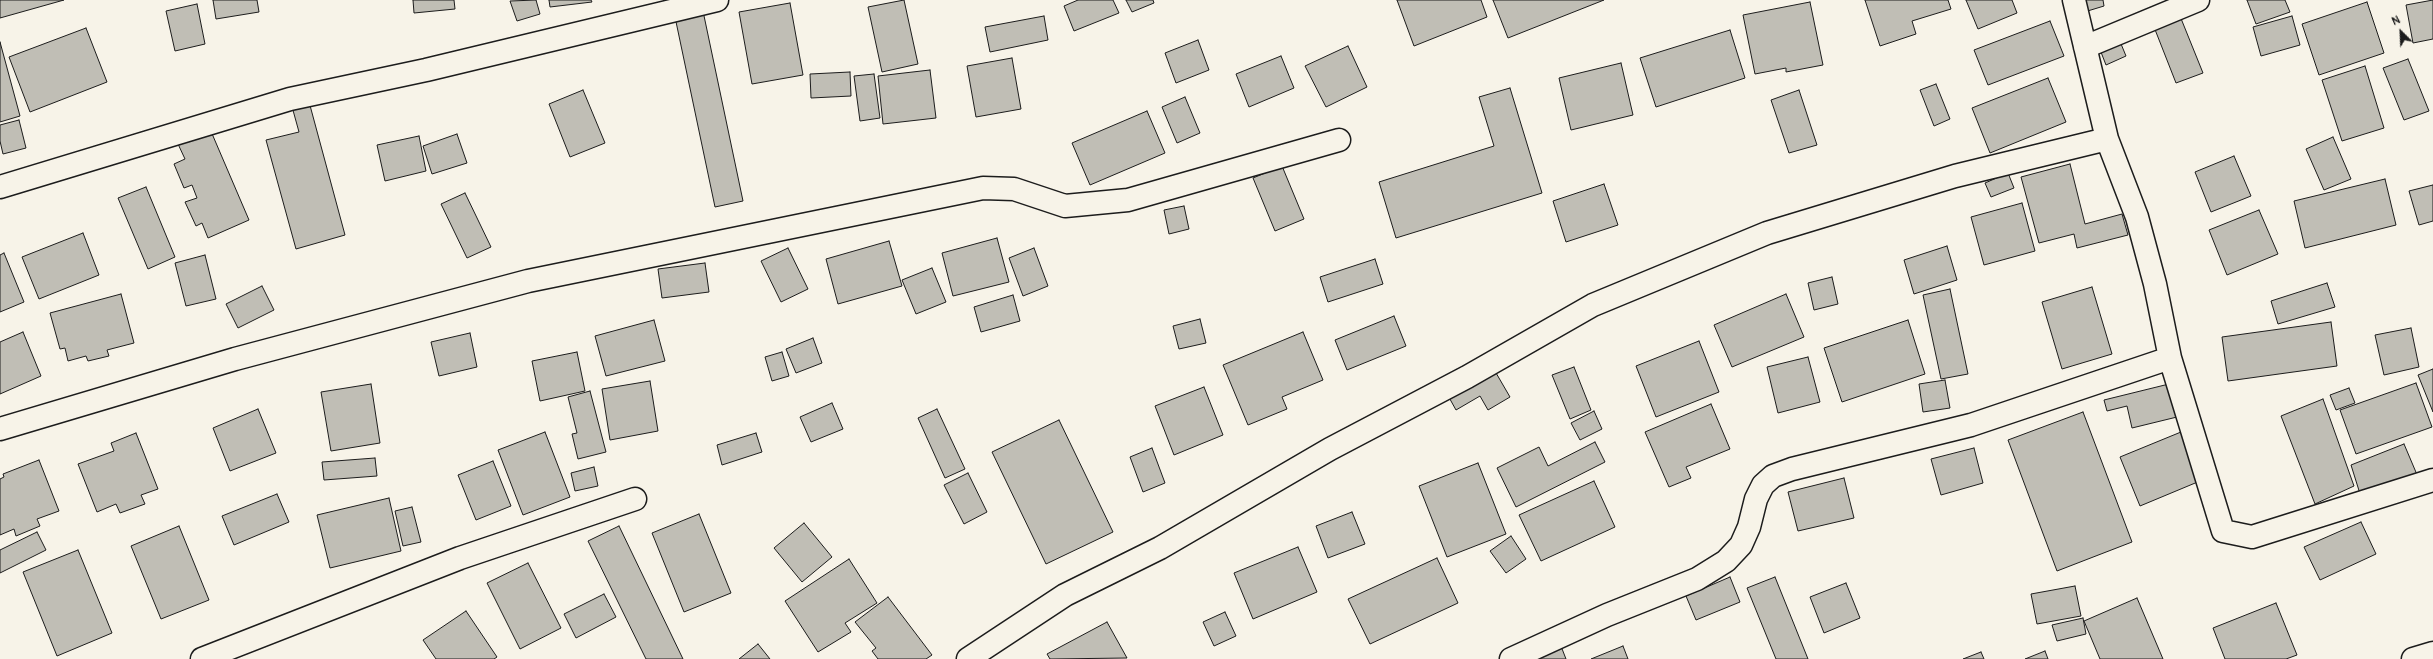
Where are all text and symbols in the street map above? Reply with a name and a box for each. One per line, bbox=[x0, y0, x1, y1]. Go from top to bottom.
north arrow bbox=[2381, 12, 2421, 52]
text: N bbox=[2390, 13, 2402, 28]

